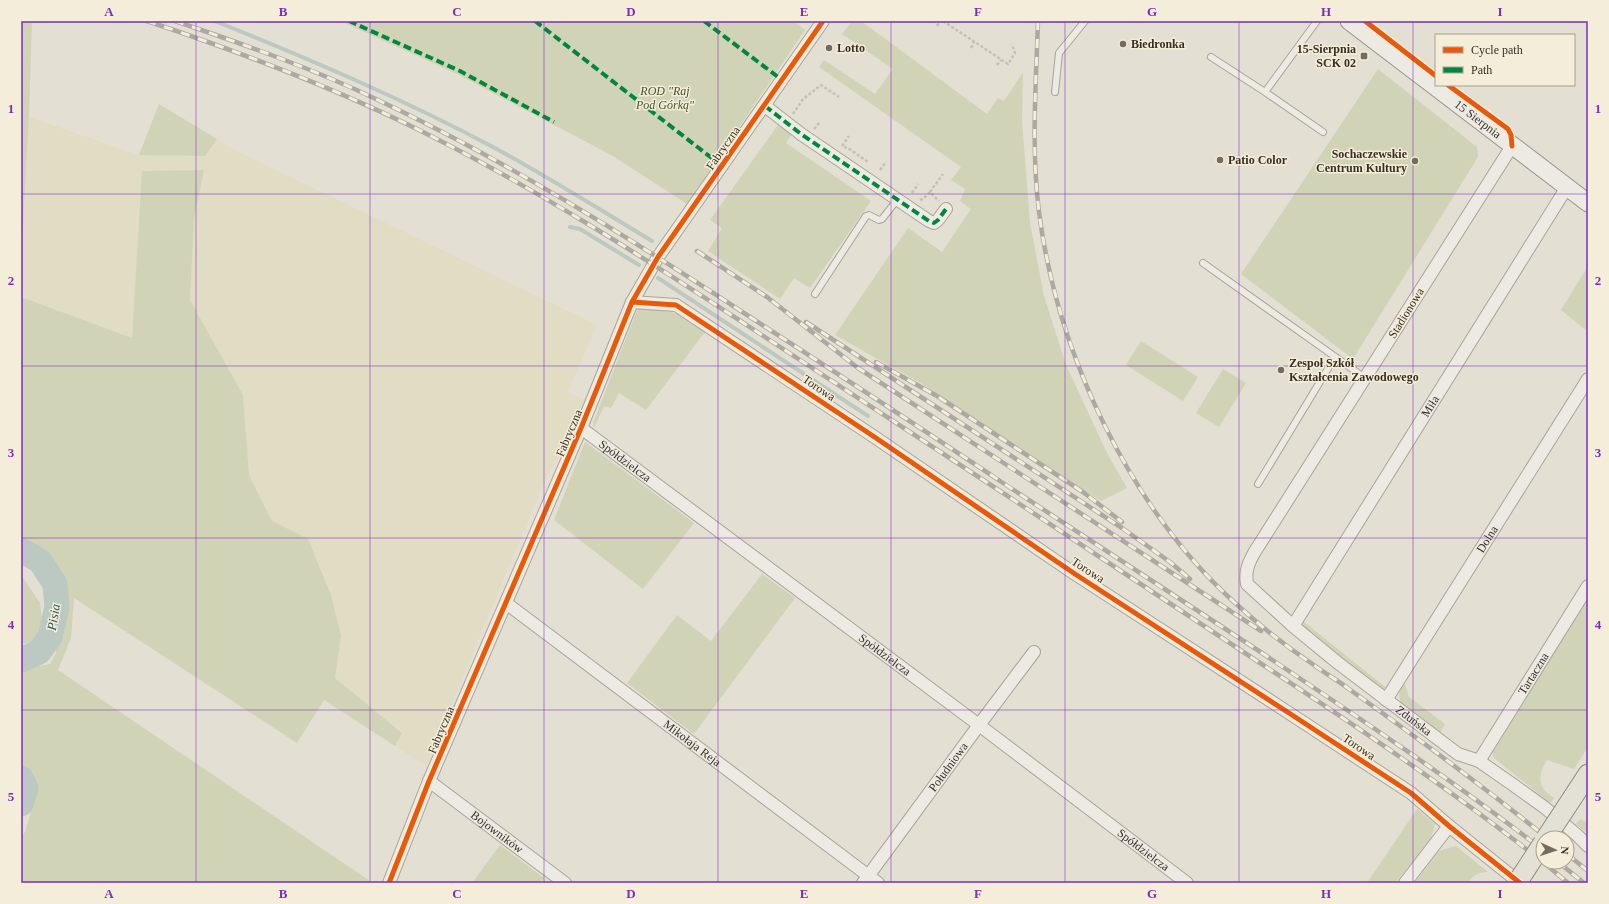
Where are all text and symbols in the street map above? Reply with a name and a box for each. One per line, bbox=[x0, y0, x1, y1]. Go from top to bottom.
text: A bbox=[104, 4, 114, 19]
text: B bbox=[279, 4, 288, 19]
text: C bbox=[452, 4, 462, 19]
text: D bbox=[626, 4, 636, 19]
text: E bbox=[800, 4, 808, 19]
text: F bbox=[974, 4, 982, 19]
text: G bbox=[1147, 4, 1157, 19]
text: H bbox=[1321, 4, 1331, 19]
text: I bbox=[1497, 4, 1503, 19]
legend bbox=[1435, 34, 1575, 86]
place label: Biedronka bbox=[1131, 37, 1185, 51]
marker: Biedronka bbox=[1118, 39, 1128, 49]
place label: Lotto bbox=[837, 41, 865, 55]
place label: 15-Sierpnia SCK 02 bbox=[1297, 42, 1356, 70]
marker: Lotto bbox=[824, 43, 834, 53]
text: Cycle path bbox=[1471, 43, 1523, 57]
marker: 15-Sierpnia SCK 02 bbox=[1359, 51, 1369, 61]
text: Path bbox=[1471, 63, 1492, 77]
park label: ROD "Raj Pod Górką" bbox=[635, 84, 695, 112]
street label: 15 Sierpnia bbox=[1452, 97, 1505, 142]
text: 1 bbox=[8, 101, 14, 116]
text: 1 bbox=[1595, 101, 1601, 116]
street label: Fabryczna bbox=[703, 123, 743, 172]
place label: Sochaczewskie Centrum Kultury bbox=[1316, 147, 1408, 175]
place label: Patio Color bbox=[1228, 153, 1288, 167]
marker: Patio Color bbox=[1215, 155, 1225, 165]
marker: Sochaczewskie Centrum Kultury bbox=[1410, 156, 1420, 166]
text: 2 bbox=[8, 273, 14, 288]
text: 2 bbox=[1595, 273, 1601, 288]
street label: Stadionowa bbox=[1385, 285, 1427, 341]
place label: Zespoł Szkół Kształcenia Zawodowego bbox=[1289, 356, 1419, 384]
marker: Zespoł Szkół Kształcenia Zawodowego bbox=[1276, 365, 1286, 375]
street label: Torowa bbox=[800, 372, 839, 404]
street label: Miła bbox=[1418, 392, 1442, 420]
street label: Fabryczna bbox=[553, 407, 585, 459]
street label: Spółdzielcza bbox=[596, 437, 654, 485]
text: 3 bbox=[8, 445, 15, 460]
text: 3 bbox=[1595, 445, 1602, 460]
street label: Dolna bbox=[1473, 522, 1501, 555]
street label: Torowa bbox=[1069, 554, 1108, 586]
water label: Pisia bbox=[44, 602, 63, 632]
text: 4 bbox=[8, 617, 15, 632]
text: 4 bbox=[1595, 617, 1602, 632]
street label: Spółdzielcza bbox=[856, 631, 914, 679]
street label: Tartaczna bbox=[1515, 650, 1552, 697]
street label: Zduńska bbox=[1393, 702, 1435, 739]
street label: Fabryczna bbox=[425, 704, 457, 756]
street label: Mikołaja Reja bbox=[661, 717, 724, 770]
street label: Torowa bbox=[1340, 731, 1379, 763]
street label: Południowa bbox=[926, 739, 971, 794]
text: 5 bbox=[8, 789, 15, 804]
text: 5 bbox=[1595, 789, 1602, 804]
street label: Bojowników bbox=[468, 808, 526, 856]
street label: Spółdzielcza bbox=[1115, 826, 1173, 874]
north arrow bbox=[1535, 830, 1575, 870]
text: N bbox=[1559, 846, 1571, 855]
text: A bbox=[104, 886, 114, 901]
text: B bbox=[279, 886, 288, 901]
text: C bbox=[452, 886, 462, 901]
text: D bbox=[626, 886, 636, 901]
text: E bbox=[800, 886, 808, 901]
text: F bbox=[974, 886, 982, 901]
text: G bbox=[1147, 886, 1157, 901]
text: H bbox=[1321, 886, 1331, 901]
text: I bbox=[1497, 886, 1503, 901]

